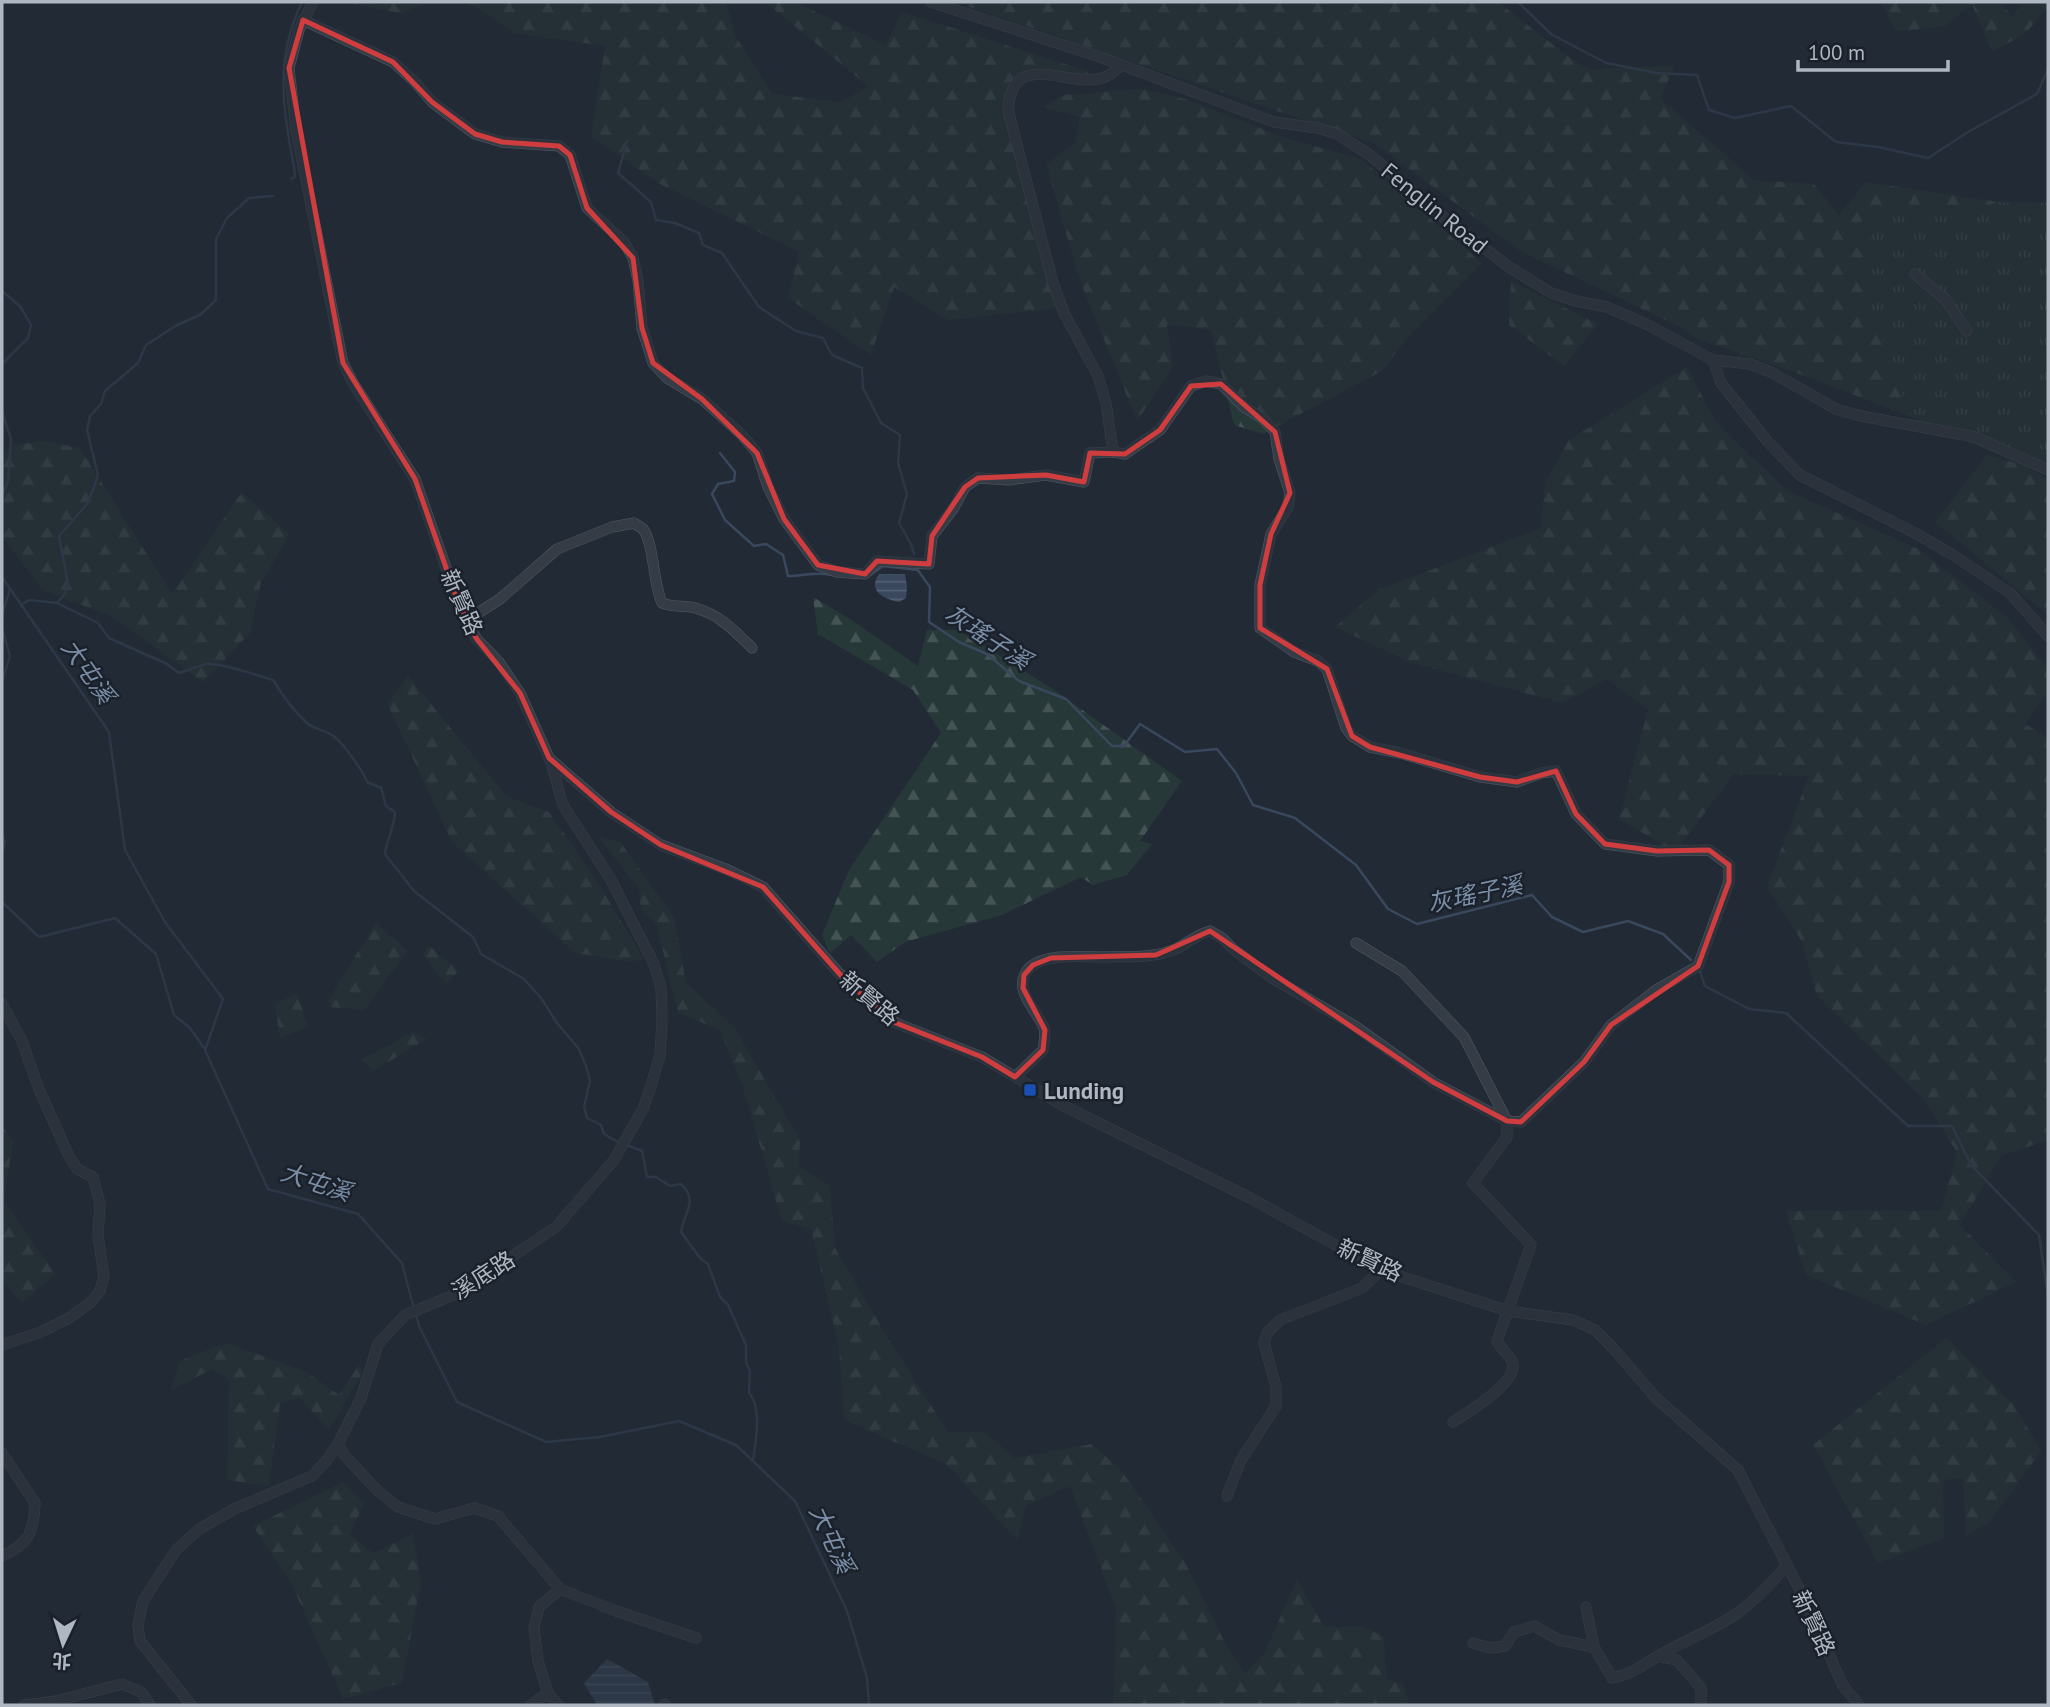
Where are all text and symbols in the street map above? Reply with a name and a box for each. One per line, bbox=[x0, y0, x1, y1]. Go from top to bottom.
scale bar bbox=[1798, 28, 1948, 72]
text: 100 m bbox=[1808, 39, 1865, 66]
street label: Fenglin Road bbox=[1376, 156, 1494, 260]
street label: 新賢路 bbox=[435, 565, 489, 639]
water label: 灰瑤子溪 bbox=[939, 598, 1039, 678]
water label: 大屯溪 bbox=[55, 633, 123, 712]
water label: 灰瑤子溪 bbox=[1425, 868, 1528, 919]
street label: 新賢路 bbox=[834, 965, 906, 1031]
place label: Lunding bbox=[1044, 1076, 1124, 1105]
marker: Lunding bbox=[1022, 1082, 1038, 1098]
water label: 大屯溪 bbox=[277, 1156, 358, 1209]
street label: 新賢路 bbox=[1333, 1232, 1407, 1288]
street label: 溪底路 bbox=[446, 1244, 520, 1306]
water label: 大屯溪 bbox=[803, 1500, 863, 1581]
street label: 新賢路 bbox=[1786, 1586, 1842, 1660]
north arrow bbox=[28, 1609, 98, 1679]
text: 北 bbox=[51, 1648, 72, 1674]

